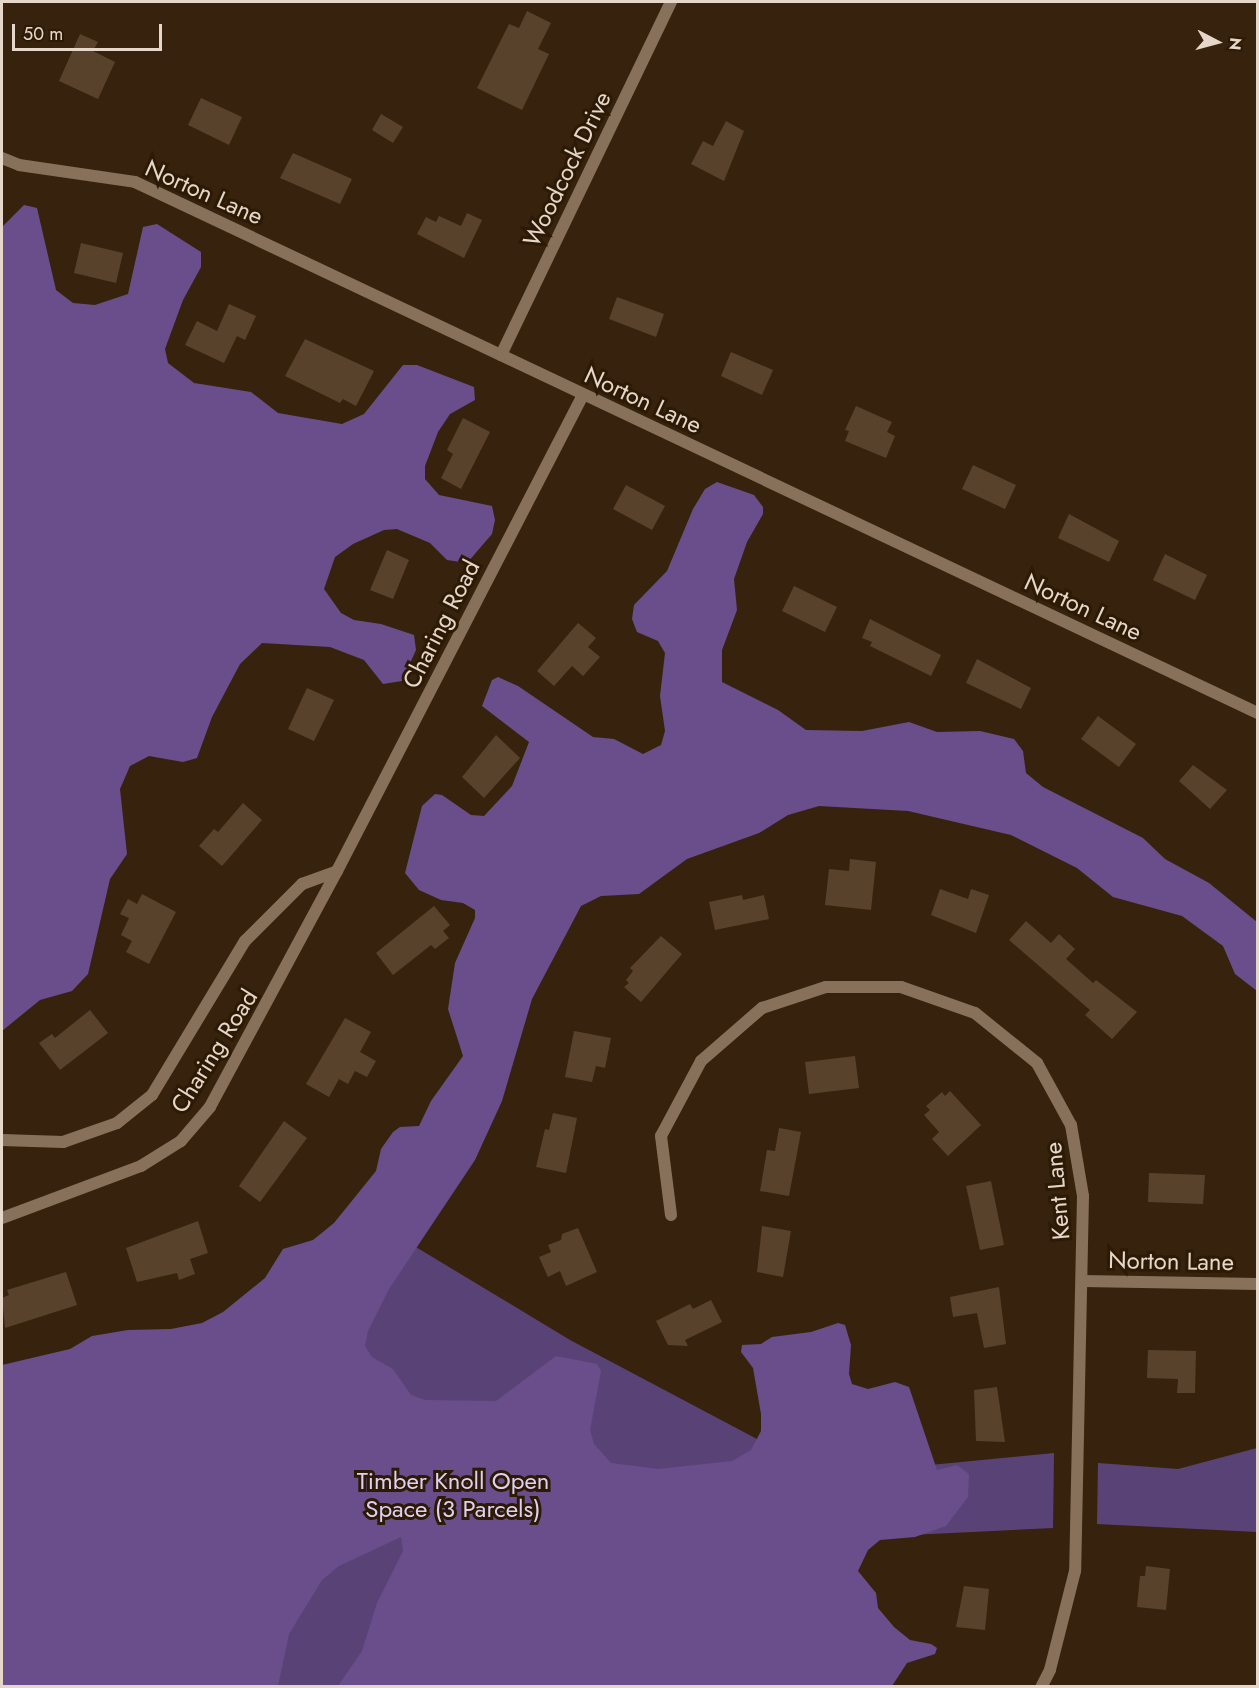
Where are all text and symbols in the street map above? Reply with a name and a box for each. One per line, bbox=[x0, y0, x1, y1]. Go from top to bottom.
scale bar bbox=[15, 12, 165, 50]
north arrow bbox=[1187, 12, 1247, 72]
text: 50 m bbox=[23, 21, 63, 47]
text: N bbox=[1223, 36, 1248, 51]
street label: Woodcock Drive bbox=[517, 87, 617, 251]
street label: Norton Lane bbox=[141, 153, 267, 231]
street label: Norton Lane bbox=[580, 360, 706, 440]
street label: Charing Road bbox=[396, 555, 486, 693]
street label: Norton Lane bbox=[1020, 567, 1146, 647]
street label: Charing Road bbox=[165, 984, 263, 1118]
street label: Kent Lane bbox=[1038, 1141, 1076, 1241]
street label: Norton Lane bbox=[1108, 1246, 1234, 1276]
park label: Timber Knoll Open Space (3 Parcels) bbox=[357, 1467, 549, 1523]

